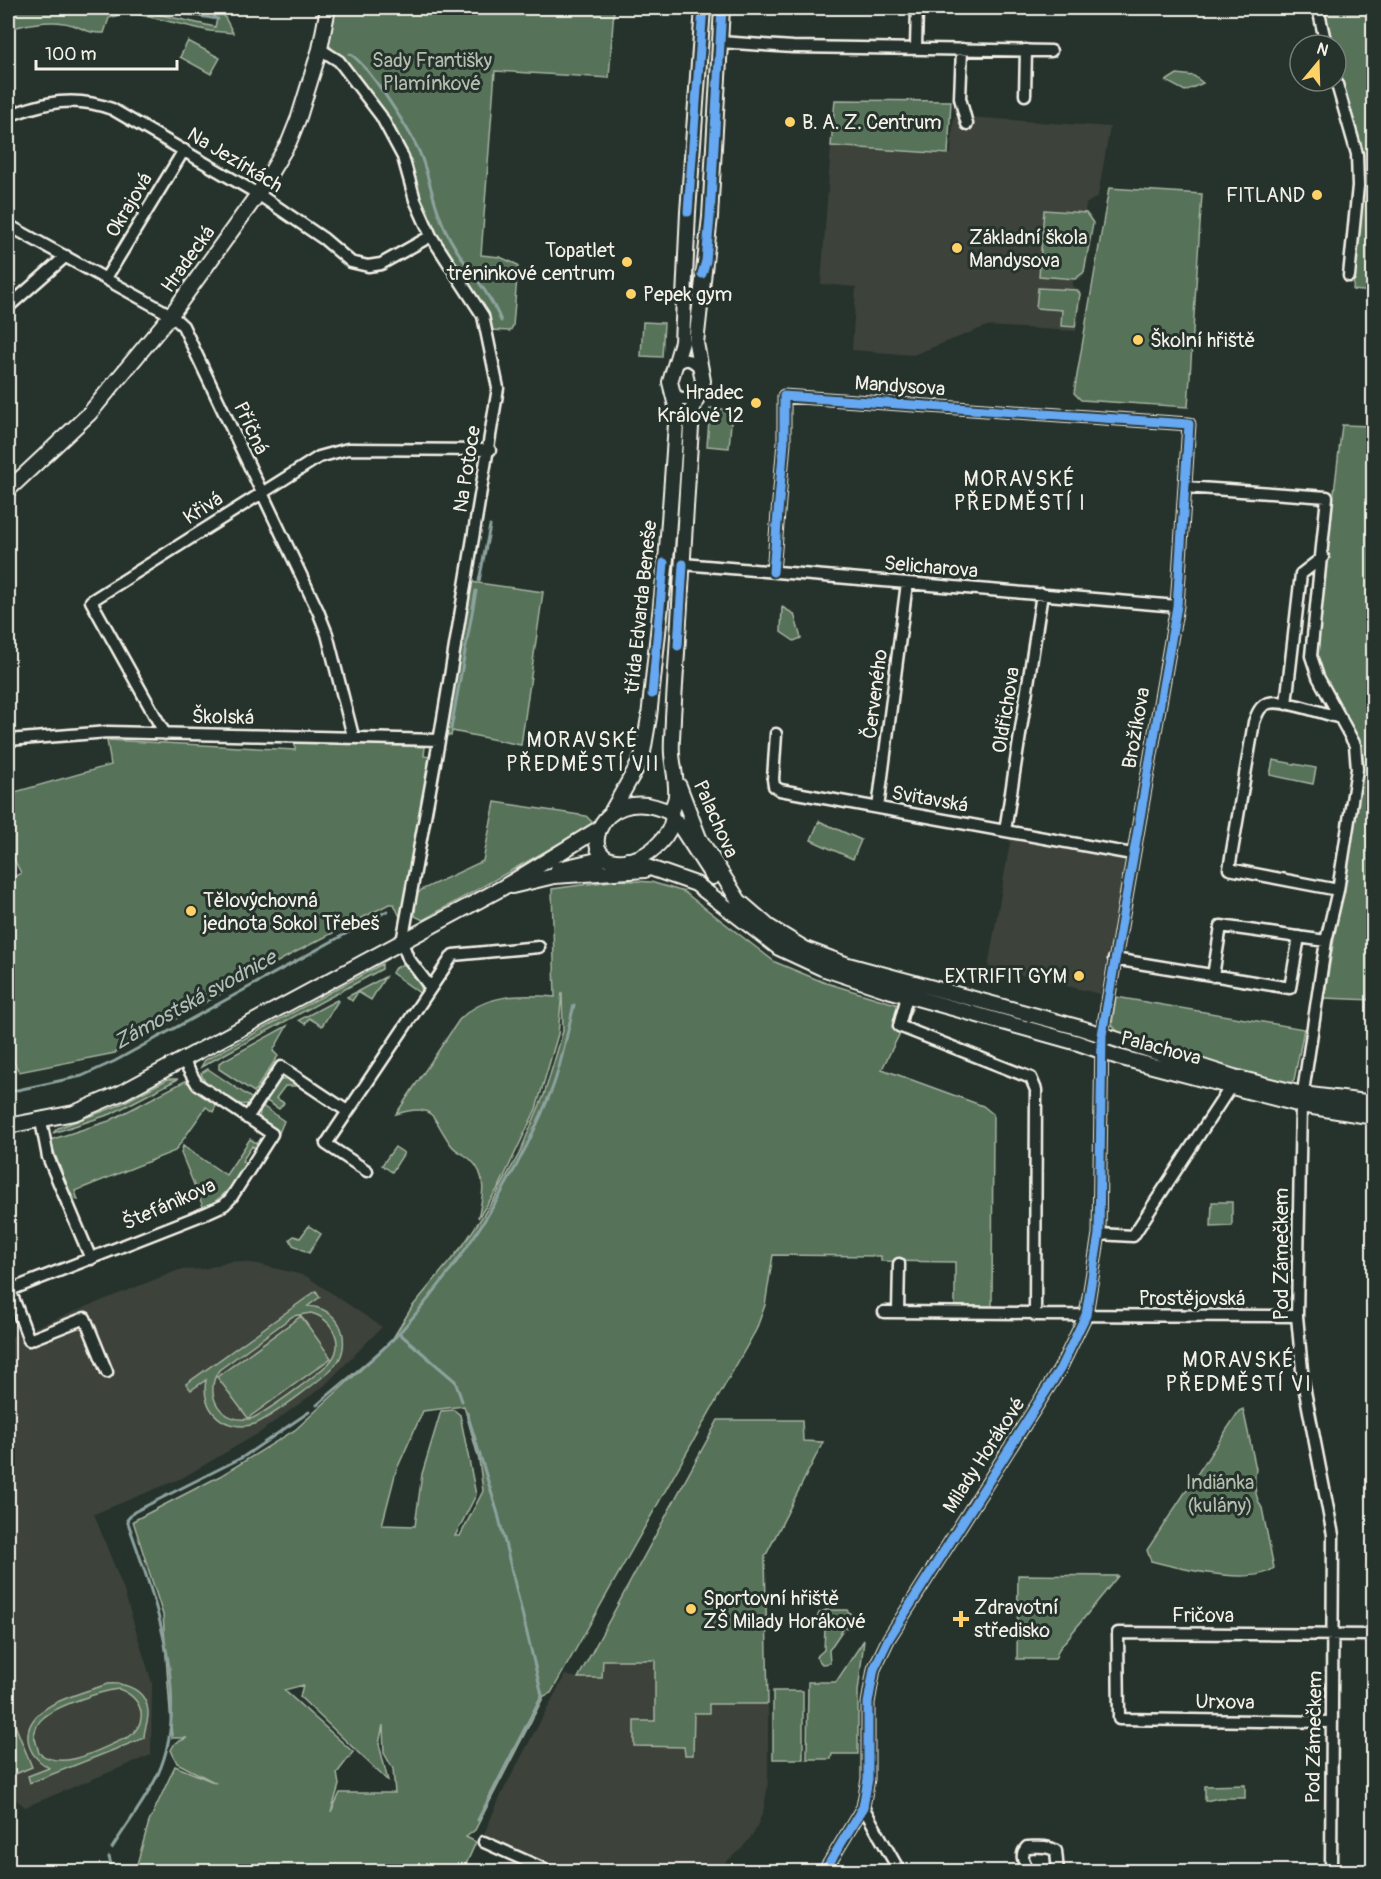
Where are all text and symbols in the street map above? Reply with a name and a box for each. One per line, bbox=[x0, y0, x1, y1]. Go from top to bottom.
scale bar bbox=[36, 33, 177, 71]
north arrow bbox=[1288, 33, 1348, 93]
text: N bbox=[1314, 39, 1331, 61]
text: 100 m bbox=[45, 43, 97, 66]
park label: Sady Františky Plamínkové bbox=[372, 48, 492, 96]
place label: B. A. Z. Centrum bbox=[802, 110, 941, 135]
marker: B. A. Z. Centrum bbox=[783, 115, 797, 129]
street label: Na Jezírkách bbox=[183, 122, 287, 198]
street label: Okrajová bbox=[100, 168, 158, 242]
place label: FITLAND bbox=[1226, 183, 1305, 208]
marker: FITLAND bbox=[1310, 188, 1324, 202]
street label: Hradecká bbox=[155, 221, 221, 297]
place label: Základní škola Mandysova bbox=[969, 225, 1088, 273]
place label: Topatlet tréninkové centrum bbox=[446, 238, 616, 286]
marker: Základní škola Mandysova bbox=[950, 241, 964, 255]
marker: Topatlet tréninkové centrum bbox=[620, 255, 634, 269]
place label: Pepek gym bbox=[643, 282, 732, 307]
marker: Pepek gym bbox=[624, 287, 638, 301]
place label: Školní hřiště bbox=[1150, 327, 1255, 353]
marker: Školní hřiště bbox=[1131, 333, 1145, 347]
street label: Mandysova bbox=[854, 370, 946, 402]
place label: Hradec Králové 12 bbox=[657, 380, 744, 428]
marker: Hradec Králové 12 bbox=[749, 396, 763, 410]
street label: Příčná bbox=[228, 398, 274, 458]
street label: Na Potoce bbox=[448, 424, 486, 514]
district label: MORAVSKÉ PŘEDMĚSTÍ I bbox=[954, 466, 1086, 517]
street label: Křivá bbox=[178, 486, 228, 530]
street label: třída Edvarda Beneše bbox=[619, 519, 663, 696]
street label: Selicharova bbox=[883, 550, 979, 584]
street label: Červeného bbox=[857, 648, 893, 740]
street label: Oldřichova bbox=[987, 665, 1025, 755]
street label: Brožíkova bbox=[1117, 685, 1155, 771]
street label: Školská bbox=[192, 703, 254, 730]
district label: MORAVSKÉ PŘEDMĚSTÍ VII bbox=[506, 727, 660, 778]
street label: Palachova bbox=[688, 776, 744, 862]
street label: Svitavská bbox=[890, 780, 970, 818]
place label: Tělovýchovná jednota Sokol Třebeš bbox=[202, 888, 379, 936]
marker: Tělovýchovná jednota Sokol Třebeš bbox=[184, 904, 198, 918]
water label: Zámostská svodnice bbox=[109, 943, 283, 1056]
place label: EXTRIFIT GYM bbox=[945, 964, 1067, 989]
marker: EXTRIFIT GYM bbox=[1072, 969, 1086, 983]
street label: Palachova bbox=[1118, 1025, 1204, 1071]
street label: Štefánikova bbox=[118, 1171, 220, 1236]
street label: Pod Zámečkem bbox=[1269, 1188, 1294, 1320]
street label: Prostějovská bbox=[1139, 1286, 1245, 1311]
district label: MORAVSKÉ PŘEDMĚSTÍ VI bbox=[1166, 1347, 1312, 1398]
street label: Milady Horákové bbox=[937, 1392, 1031, 1518]
park label: Indiánka (kulány) bbox=[1186, 1470, 1254, 1518]
place label: Sportovní hřiště ZŠ Milady Horákové bbox=[703, 1586, 866, 1634]
place label: Zdravotní středisko bbox=[974, 1595, 1059, 1643]
marker: Sportovní hřiště ZŠ Milady Horákové bbox=[684, 1602, 698, 1616]
street label: Fričova bbox=[1172, 1603, 1234, 1628]
marker: Zdravotní středisko bbox=[952, 1610, 970, 1628]
street label: Pod Zámečkem bbox=[1300, 1670, 1328, 1804]
street label: Urxova bbox=[1195, 1689, 1255, 1715]

